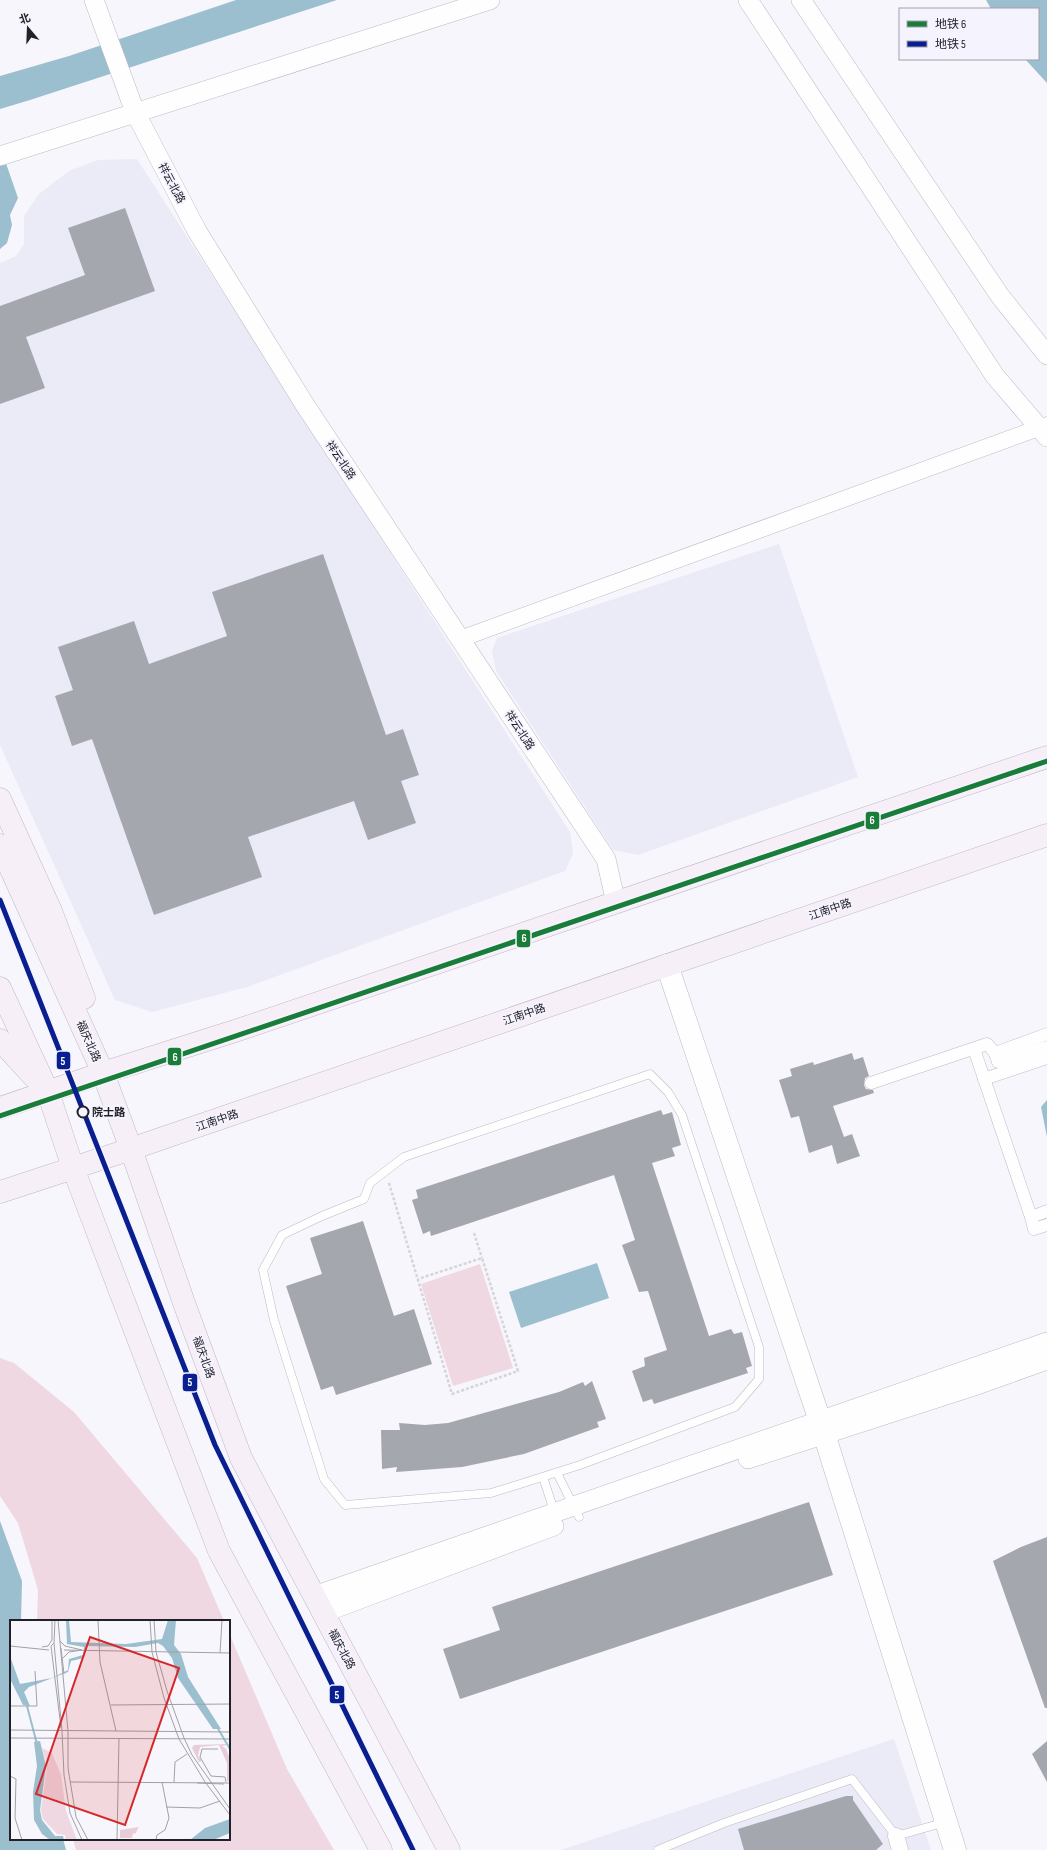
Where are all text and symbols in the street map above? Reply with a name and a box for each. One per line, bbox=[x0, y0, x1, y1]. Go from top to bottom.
north arrow bbox=[8, 8, 48, 48]
legend bbox=[899, 8, 1039, 60]
text: 北 bbox=[18, 11, 32, 27]
text: 地铁 6 bbox=[935, 17, 966, 32]
text: 地铁 5 bbox=[935, 37, 966, 52]
street label: 祥云北路 bbox=[155, 161, 188, 206]
street label: 祥云北路 bbox=[323, 438, 358, 482]
street label: 祥云北路 bbox=[502, 708, 537, 752]
line badge: 6 bbox=[865, 811, 880, 830]
text: 6 bbox=[869, 814, 875, 827]
street label: 江南中路 bbox=[807, 896, 853, 923]
line badge: 6 bbox=[516, 929, 531, 948]
text: 6 bbox=[521, 932, 527, 945]
street label: 江南中路 bbox=[501, 1001, 547, 1028]
street label: 福庆北路 bbox=[74, 1018, 103, 1064]
line badge: 6 bbox=[167, 1047, 182, 1066]
line badge: 5 bbox=[56, 1051, 71, 1070]
text: 6 bbox=[172, 1051, 178, 1064]
text: 5 bbox=[61, 1055, 66, 1068]
marker: 院士路 bbox=[76, 1105, 90, 1119]
place label: 院士路 bbox=[92, 1106, 126, 1119]
street label: 江南中路 bbox=[194, 1107, 240, 1134]
street label: 福庆北路 bbox=[190, 1334, 217, 1380]
line badge: 5 bbox=[182, 1373, 198, 1392]
text: 5 bbox=[188, 1376, 193, 1389]
inset map bbox=[10, 1620, 230, 1840]
street label: 福庆北路 bbox=[325, 1627, 358, 1672]
line badge: 5 bbox=[329, 1685, 345, 1704]
text: 5 bbox=[335, 1689, 340, 1702]

